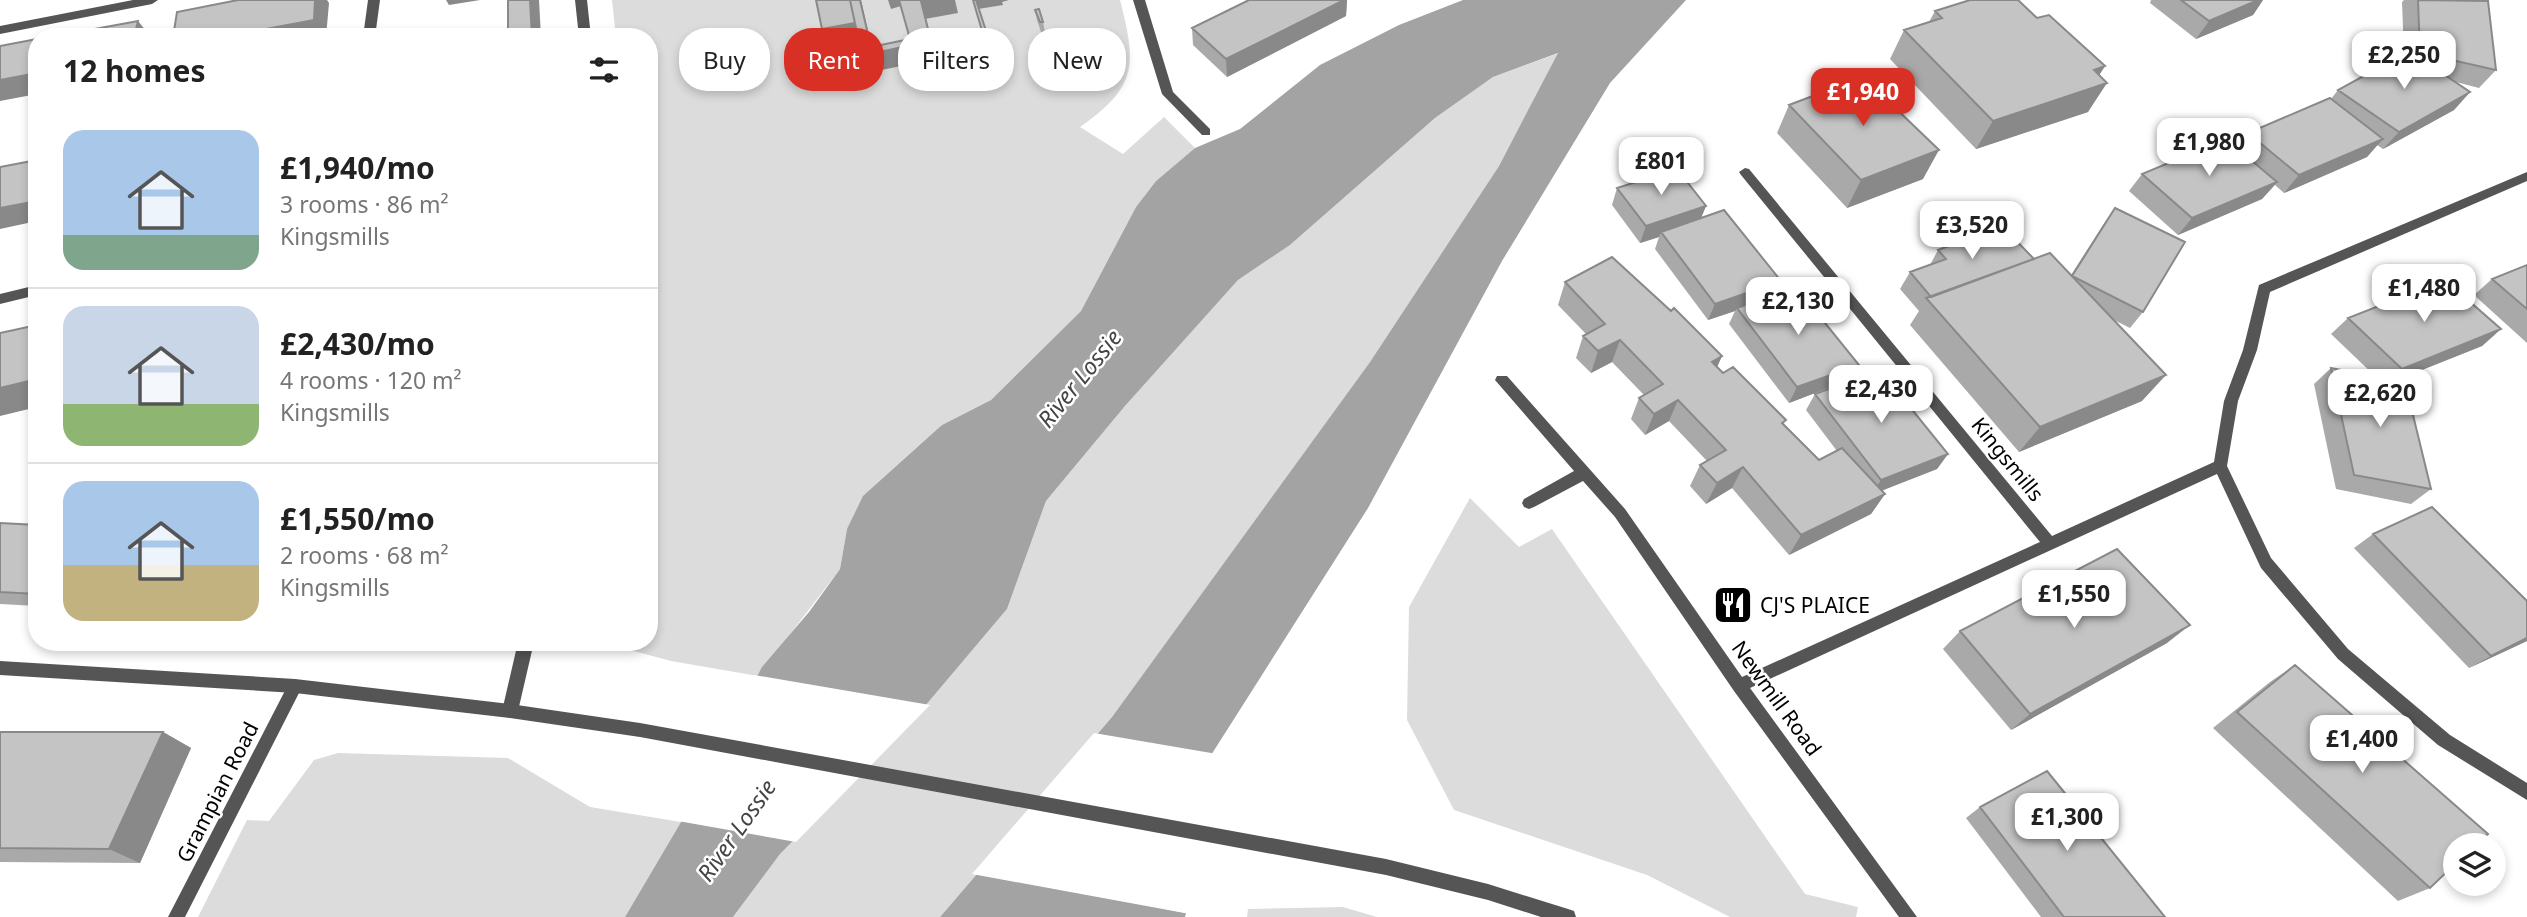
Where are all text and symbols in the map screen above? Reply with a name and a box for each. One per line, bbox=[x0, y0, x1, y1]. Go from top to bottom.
chip: Buy bbox=[679, 28, 770, 91]
chip: Rent bbox=[784, 28, 884, 91]
chip: Filters bbox=[898, 28, 1014, 91]
chip: New bbox=[1028, 28, 1126, 91]
pin: £2,250 bbox=[2347, 32, 2461, 91]
text: £2,250 bbox=[2368, 38, 2440, 70]
text: 12 homes bbox=[63, 50, 206, 91]
icon: filters bbox=[585, 51, 623, 89]
pin: £1,940 bbox=[1806, 68, 1920, 128]
text: £1,940 bbox=[1827, 75, 1899, 107]
pin: £1,980 bbox=[2152, 118, 2266, 178]
text: £1,980 bbox=[2173, 125, 2245, 157]
pin: £801 bbox=[1620, 138, 1702, 197]
text: £801 bbox=[1635, 144, 1687, 176]
text: £1,940/mo bbox=[280, 147, 435, 188]
icon: home bbox=[119, 158, 203, 242]
text: 3 rooms · 86 m² bbox=[280, 188, 449, 220]
pin: £3,520 bbox=[1915, 202, 2029, 261]
text: £3,520 bbox=[1936, 208, 2008, 240]
text: Kingsmills bbox=[280, 220, 390, 252]
pin: £1,480 bbox=[2367, 264, 2481, 324]
text: £1,480 bbox=[2388, 271, 2460, 303]
pin: £2,130 bbox=[1741, 278, 1855, 337]
text: £2,130 bbox=[1762, 284, 1834, 316]
water label: River Lossie bbox=[1030, 322, 1128, 434]
text: £2,430/mo bbox=[280, 323, 435, 364]
icon: home bbox=[119, 334, 203, 418]
text: 4 rooms · 120 m² bbox=[280, 364, 462, 396]
pin: £2,430 bbox=[1824, 366, 1938, 425]
pin: £2,620 bbox=[2323, 370, 2437, 429]
text: £2,430 bbox=[1845, 372, 1917, 404]
text: £2,620 bbox=[2344, 376, 2416, 408]
text: Kingsmills bbox=[280, 396, 390, 428]
street label: Kingsmills bbox=[1966, 411, 2050, 507]
text: £1,550/mo bbox=[280, 498, 435, 539]
icon: home bbox=[119, 509, 203, 593]
text: 2 rooms · 68 m² bbox=[280, 539, 449, 571]
pin: £1,550 bbox=[2017, 570, 2131, 630]
text: Kingsmills bbox=[280, 571, 390, 603]
text: £1,550 bbox=[2038, 577, 2110, 609]
restaurant icon: CJ'S PLAICE bbox=[1712, 584, 1754, 626]
place label: CJ'S PLAICE bbox=[1760, 591, 1870, 619]
street label: Newmill Road bbox=[1726, 635, 1828, 761]
pin: £1,400 bbox=[2305, 716, 2419, 775]
street label: Grampian Road bbox=[170, 717, 264, 867]
text: £1,400 bbox=[2326, 722, 2398, 754]
water label: River Lossie bbox=[689, 773, 783, 887]
pin: £1,300 bbox=[2010, 794, 2124, 853]
text: £1,300 bbox=[2031, 800, 2103, 832]
map controls bbox=[2443, 833, 2506, 896]
button: layers bbox=[2443, 833, 2506, 896]

